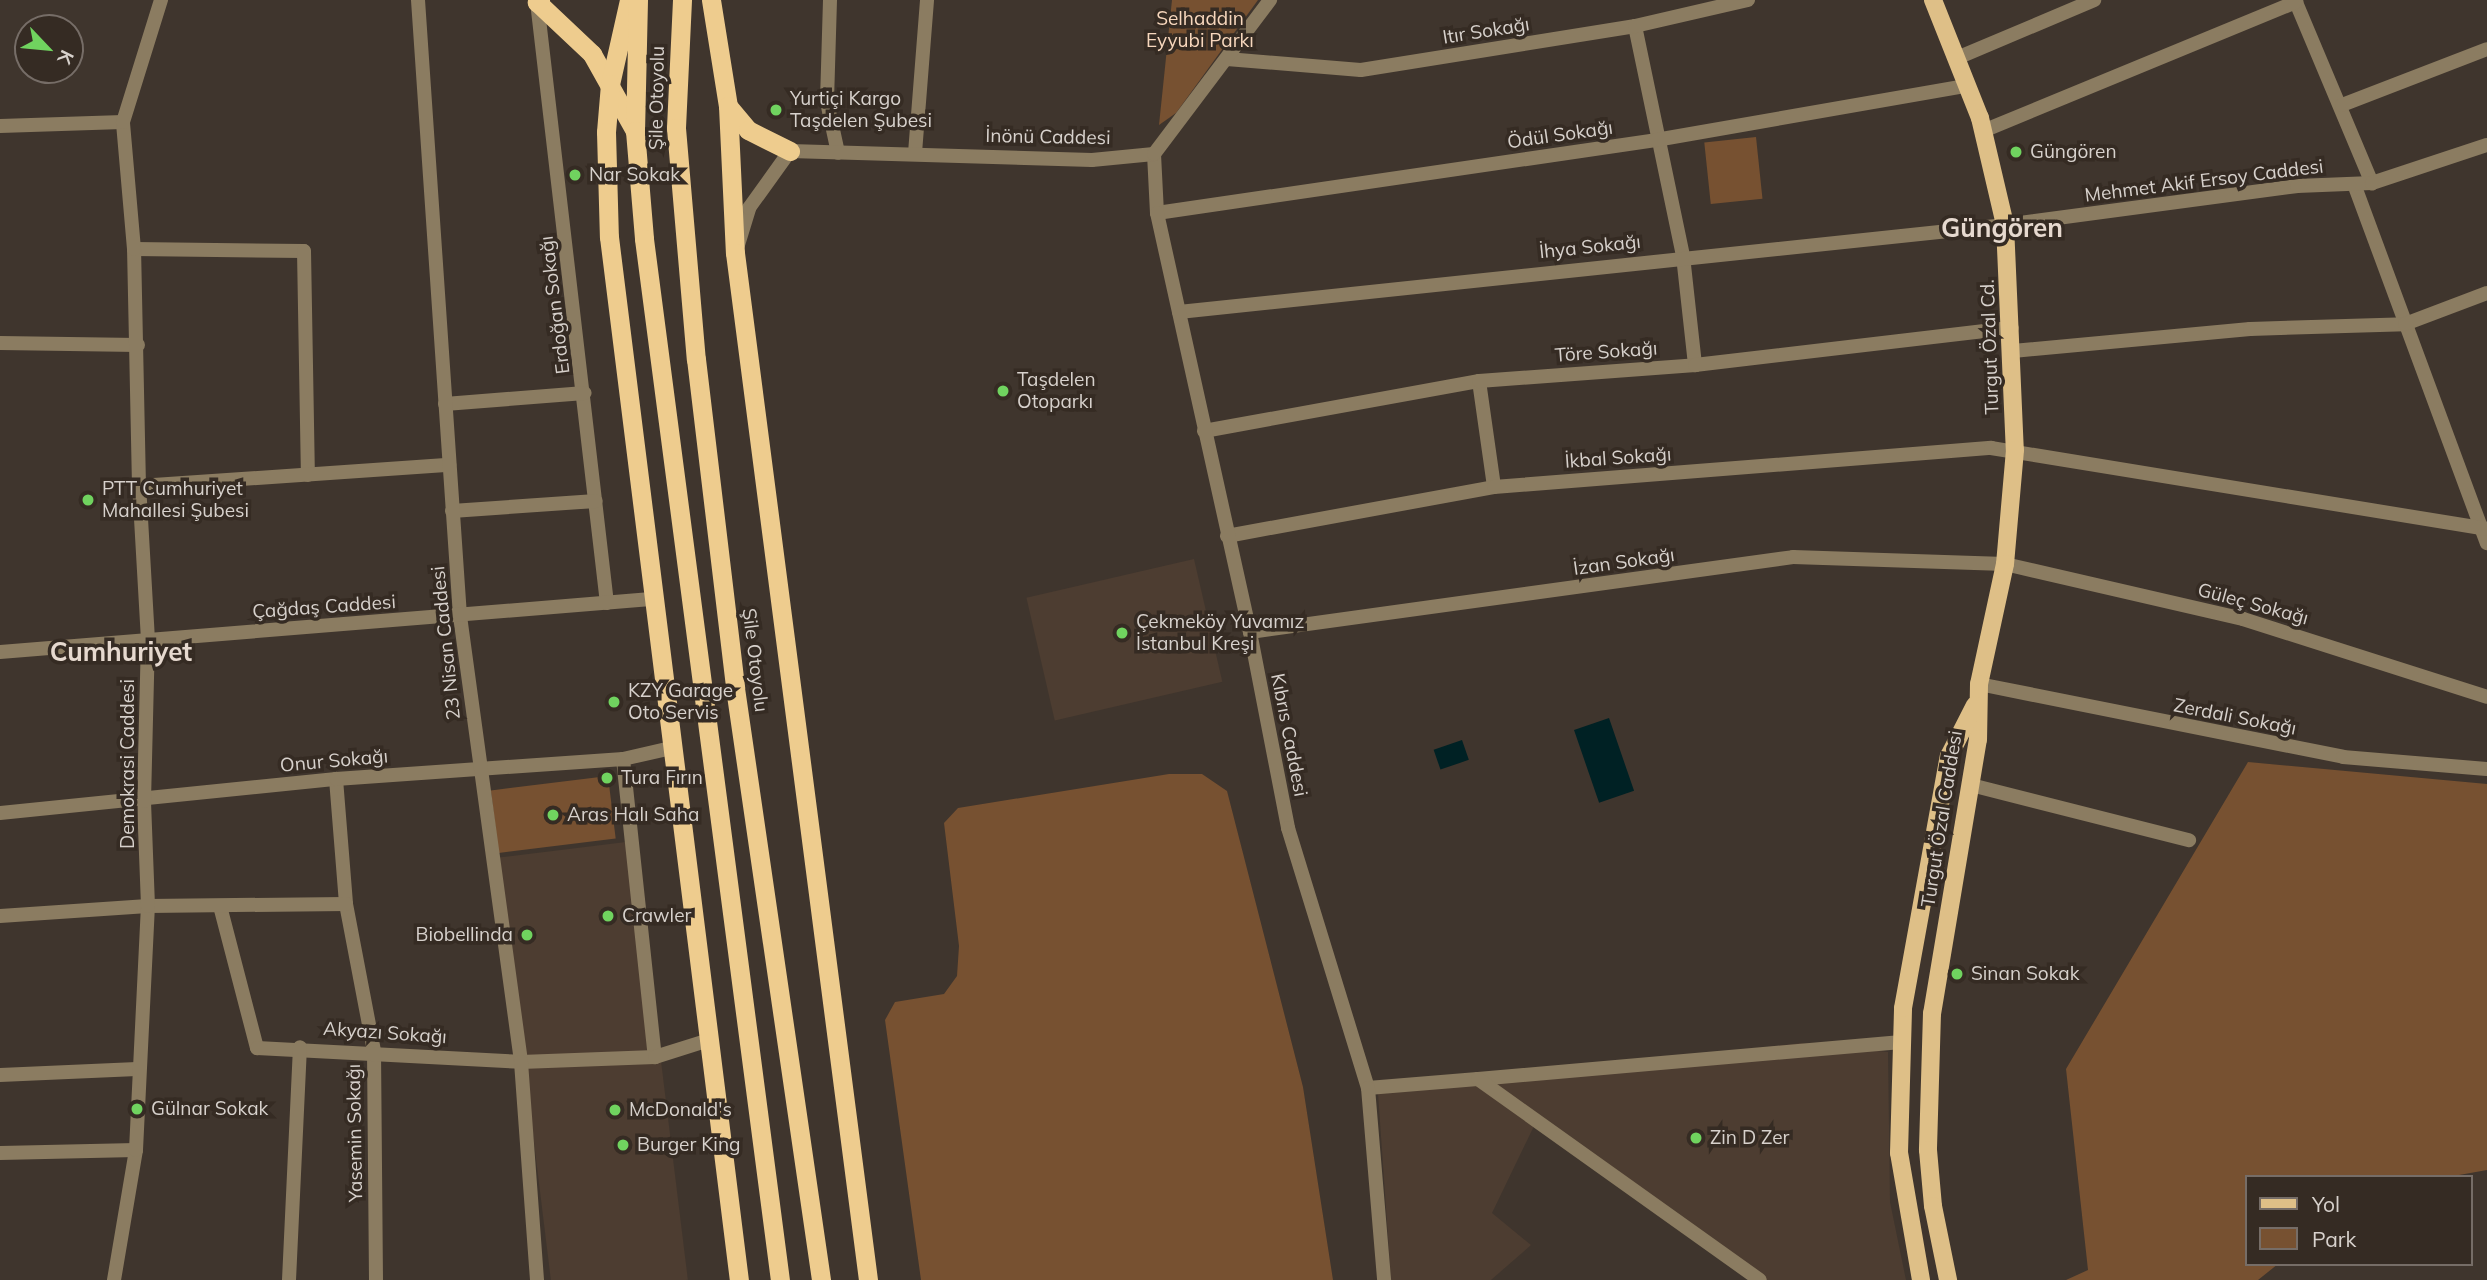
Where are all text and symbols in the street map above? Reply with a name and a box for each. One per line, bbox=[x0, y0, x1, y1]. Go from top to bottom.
park label: Selhaddin Eyyubi Parkı bbox=[1146, 8, 1254, 52]
street label: Itır Sokağı bbox=[1441, 13, 1531, 49]
north arrow bbox=[14, 14, 84, 84]
text: K bbox=[53, 46, 80, 68]
street label: Şile Otoyolu bbox=[645, 46, 669, 150]
place label: Yurtiçi Kargo Taşdelen Şubesi bbox=[790, 88, 932, 132]
marker: Yurtiçi Kargo Taşdelen Şubesi bbox=[768, 102, 784, 118]
street label: Ödül Sokağı bbox=[1506, 116, 1614, 154]
street label: İnönü Caddesi bbox=[985, 125, 1111, 149]
place label: Güngören bbox=[2030, 141, 2117, 163]
marker: Güngören bbox=[2008, 144, 2024, 160]
street label: Mehmet Akif Ersoy Caddesi bbox=[2083, 155, 2325, 207]
place label: Nar Sokak bbox=[589, 164, 680, 186]
marker: Nar Sokak bbox=[567, 167, 583, 183]
district label: Güngören bbox=[1941, 212, 2063, 244]
street label: İhya Sokağı bbox=[1538, 230, 1642, 264]
street label: Erdoğan Sokağı bbox=[535, 235, 575, 375]
street label: Turgut Özal Cd. bbox=[1976, 279, 2004, 415]
street label: Töre Sokağı bbox=[1554, 337, 1658, 367]
place label: Taşdelen Otoparkı bbox=[1017, 369, 1096, 413]
marker: Taşdelen Otoparkı bbox=[995, 383, 1011, 399]
street label: İkbal Sokağı bbox=[1564, 443, 1672, 473]
place label: PTT Cumhuriyet Mahallesi Şubesi bbox=[102, 478, 249, 522]
marker: PTT Cumhuriyet Mahallesi Şubesi bbox=[80, 492, 96, 508]
street label: İzan Sokağı bbox=[1572, 544, 1676, 580]
street label: 23 Nisan Caddesi bbox=[427, 565, 465, 721]
street label: Güleç Sokağı bbox=[2195, 578, 2311, 630]
street label: Çağdaş Caddesi bbox=[251, 591, 397, 623]
street label: Şile Otoyolu bbox=[737, 607, 773, 713]
place label: Çekmeköy Yuvamız İstanbul Kreşi bbox=[1136, 611, 1304, 655]
marker: Çekmeköy Yuvamız İstanbul Kreşi bbox=[1114, 625, 1130, 641]
district label: Cumhuriyet bbox=[50, 636, 192, 668]
street label: Kıbrıs Caddesi bbox=[1266, 672, 1312, 798]
street label: Demokrasi Caddesi bbox=[117, 679, 139, 849]
place label: KZY Garage Oto Servis bbox=[628, 680, 733, 724]
marker: KZY Garage Oto Servis bbox=[606, 694, 622, 710]
street label: Zerdali Sokağı bbox=[2172, 694, 2298, 740]
street label: Turgut Özal Caddesi bbox=[1917, 729, 1967, 909]
street label: Onur Sokağı bbox=[279, 745, 389, 777]
place label: Tura Fırın bbox=[621, 767, 703, 789]
marker: Tura Fırın bbox=[599, 770, 615, 786]
place label: Aras Halı Saha bbox=[567, 804, 699, 826]
marker: Aras Halı Saha bbox=[545, 807, 561, 823]
place label: Crawler bbox=[622, 905, 691, 927]
marker: Crawler bbox=[600, 908, 616, 924]
place label: Biobellinda bbox=[415, 924, 513, 946]
marker: Biobellinda bbox=[519, 927, 535, 943]
place label: Sinan Sokak bbox=[1971, 963, 2080, 985]
marker: Sinan Sokak bbox=[1949, 966, 1965, 982]
street label: Akyazı Sokağı bbox=[322, 1017, 448, 1049]
street label: Yasemin Sokağı bbox=[342, 1064, 368, 1202]
place label: Gülnar Sokak bbox=[151, 1098, 268, 1120]
place label: McDonald's bbox=[629, 1099, 732, 1121]
marker: Gülnar Sokak bbox=[129, 1101, 145, 1117]
marker: McDonald's bbox=[607, 1102, 623, 1118]
place label: Zin D Zer bbox=[1710, 1127, 1789, 1149]
marker: Zin D Zer bbox=[1688, 1130, 1704, 1146]
place label: Burger King bbox=[637, 1134, 740, 1156]
marker: Burger King bbox=[615, 1137, 631, 1153]
legend bbox=[2246, 1175, 2473, 1266]
text: Yol bbox=[2312, 1191, 2340, 1217]
text: Park bbox=[2312, 1226, 2356, 1252]

